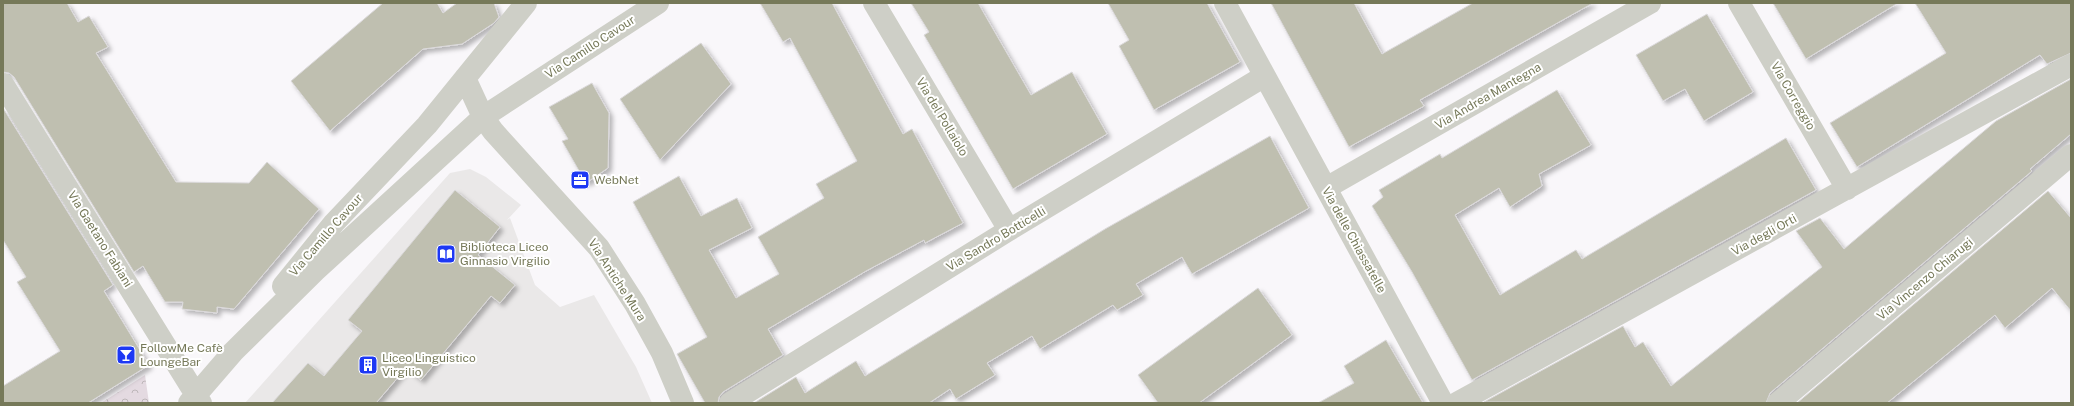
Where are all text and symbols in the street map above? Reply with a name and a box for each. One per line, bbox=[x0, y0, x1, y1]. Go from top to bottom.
street label: Via Camillo Cavour bbox=[542, 13, 638, 81]
street label: Via Correggio bbox=[1768, 59, 1818, 133]
street label: Via Andrea Mantegna bbox=[1432, 60, 1544, 132]
street label: Via del Pollaiolo bbox=[913, 75, 971, 159]
office icon: WebNet bbox=[569, 169, 591, 191]
place label: WebNet bbox=[594, 173, 639, 187]
street label: Via delle Chiassatelle bbox=[1319, 185, 1389, 296]
street label: Via Gaetano Fabiani bbox=[65, 188, 135, 290]
street label: Via Camillo Cavour bbox=[286, 191, 366, 279]
street label: Via Sandro Botticelli bbox=[944, 204, 1048, 274]
street label: Via degli Orti bbox=[1729, 211, 1799, 259]
street label: Via Vincenzo Chiarugi bbox=[1874, 235, 1976, 323]
street label: Via Antiche Mura bbox=[585, 236, 649, 324]
place label: Biblioteca Liceo Ginnasio Virgilio bbox=[460, 240, 550, 268]
library icon: Biblioteca Liceo Ginnasio Virgilio bbox=[435, 243, 457, 265]
place label: FollowMe Cafè LoungeBar bbox=[140, 341, 223, 369]
bar icon: FollowMe Cafè LoungeBar bbox=[115, 344, 137, 366]
place label: Liceo Linguistico Virgilio bbox=[382, 351, 476, 379]
building icon: Liceo Linguistico Virgilio bbox=[357, 354, 379, 376]

